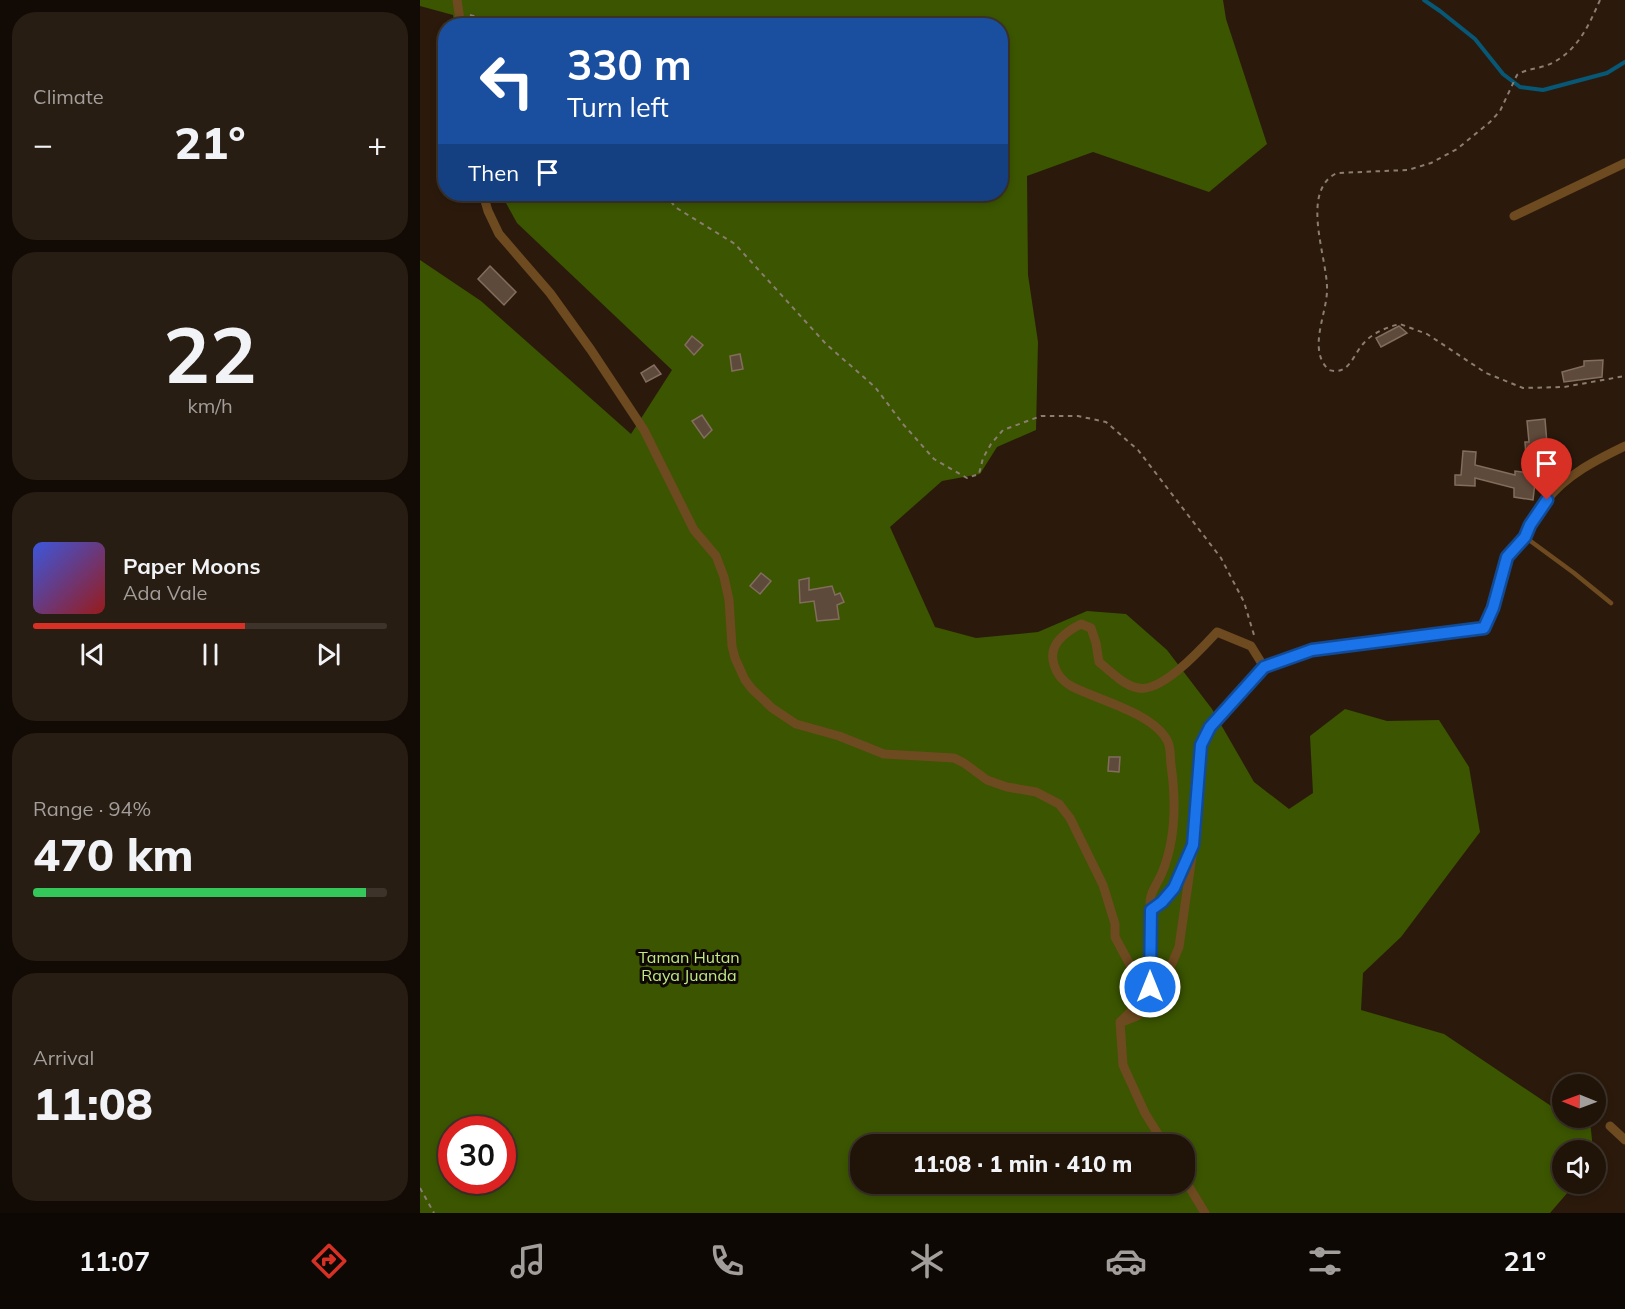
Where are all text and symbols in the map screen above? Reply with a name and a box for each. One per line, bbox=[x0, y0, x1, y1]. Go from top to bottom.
text: 330 m bbox=[567, 38, 692, 91]
icon: left bbox=[468, 42, 546, 120]
text: Climate bbox=[33, 84, 104, 109]
text: Turn left bbox=[567, 90, 669, 124]
text: 21° bbox=[174, 114, 246, 170]
text: − bbox=[33, 123, 53, 164]
text: + bbox=[367, 123, 387, 164]
icon: arrive bbox=[531, 156, 564, 189]
text: Then bbox=[468, 159, 519, 187]
text: 22 bbox=[163, 305, 257, 403]
text: km/h bbox=[187, 393, 233, 418]
pin bbox=[1521, 438, 1572, 500]
icon: arrive bbox=[1530, 447, 1563, 480]
text: Paper Moons bbox=[123, 552, 261, 580]
text: Ada Vale bbox=[123, 580, 207, 605]
icon: previous bbox=[76, 638, 109, 671]
icon: pause bbox=[194, 638, 227, 671]
icon: next bbox=[312, 638, 345, 671]
text: Range · 94% bbox=[33, 796, 151, 821]
text: 470 km bbox=[33, 826, 194, 882]
park label: Taman Hutan Raya Juanda bbox=[638, 947, 740, 985]
position arrow bbox=[1118, 955, 1182, 1019]
text: Arrival bbox=[33, 1045, 94, 1070]
north arrow bbox=[1552, 1074, 1606, 1128]
map controls bbox=[1552, 1074, 1606, 1194]
text: 11:08 bbox=[33, 1075, 153, 1131]
speed limit sign: 30 bbox=[438, 1116, 516, 1194]
button: sound bbox=[1552, 1140, 1606, 1194]
text: 11:08 · 1 min · 410 m bbox=[913, 1150, 1132, 1178]
icon: directions bbox=[308, 1240, 350, 1282]
icon: music bbox=[507, 1240, 549, 1282]
icon: phone bbox=[706, 1240, 748, 1282]
icon: climate bbox=[906, 1240, 948, 1282]
icon: car bbox=[1105, 1240, 1147, 1282]
icon: filters bbox=[1304, 1240, 1346, 1282]
text: 11:07 bbox=[79, 1244, 150, 1278]
text: 21° bbox=[1504, 1244, 1546, 1278]

